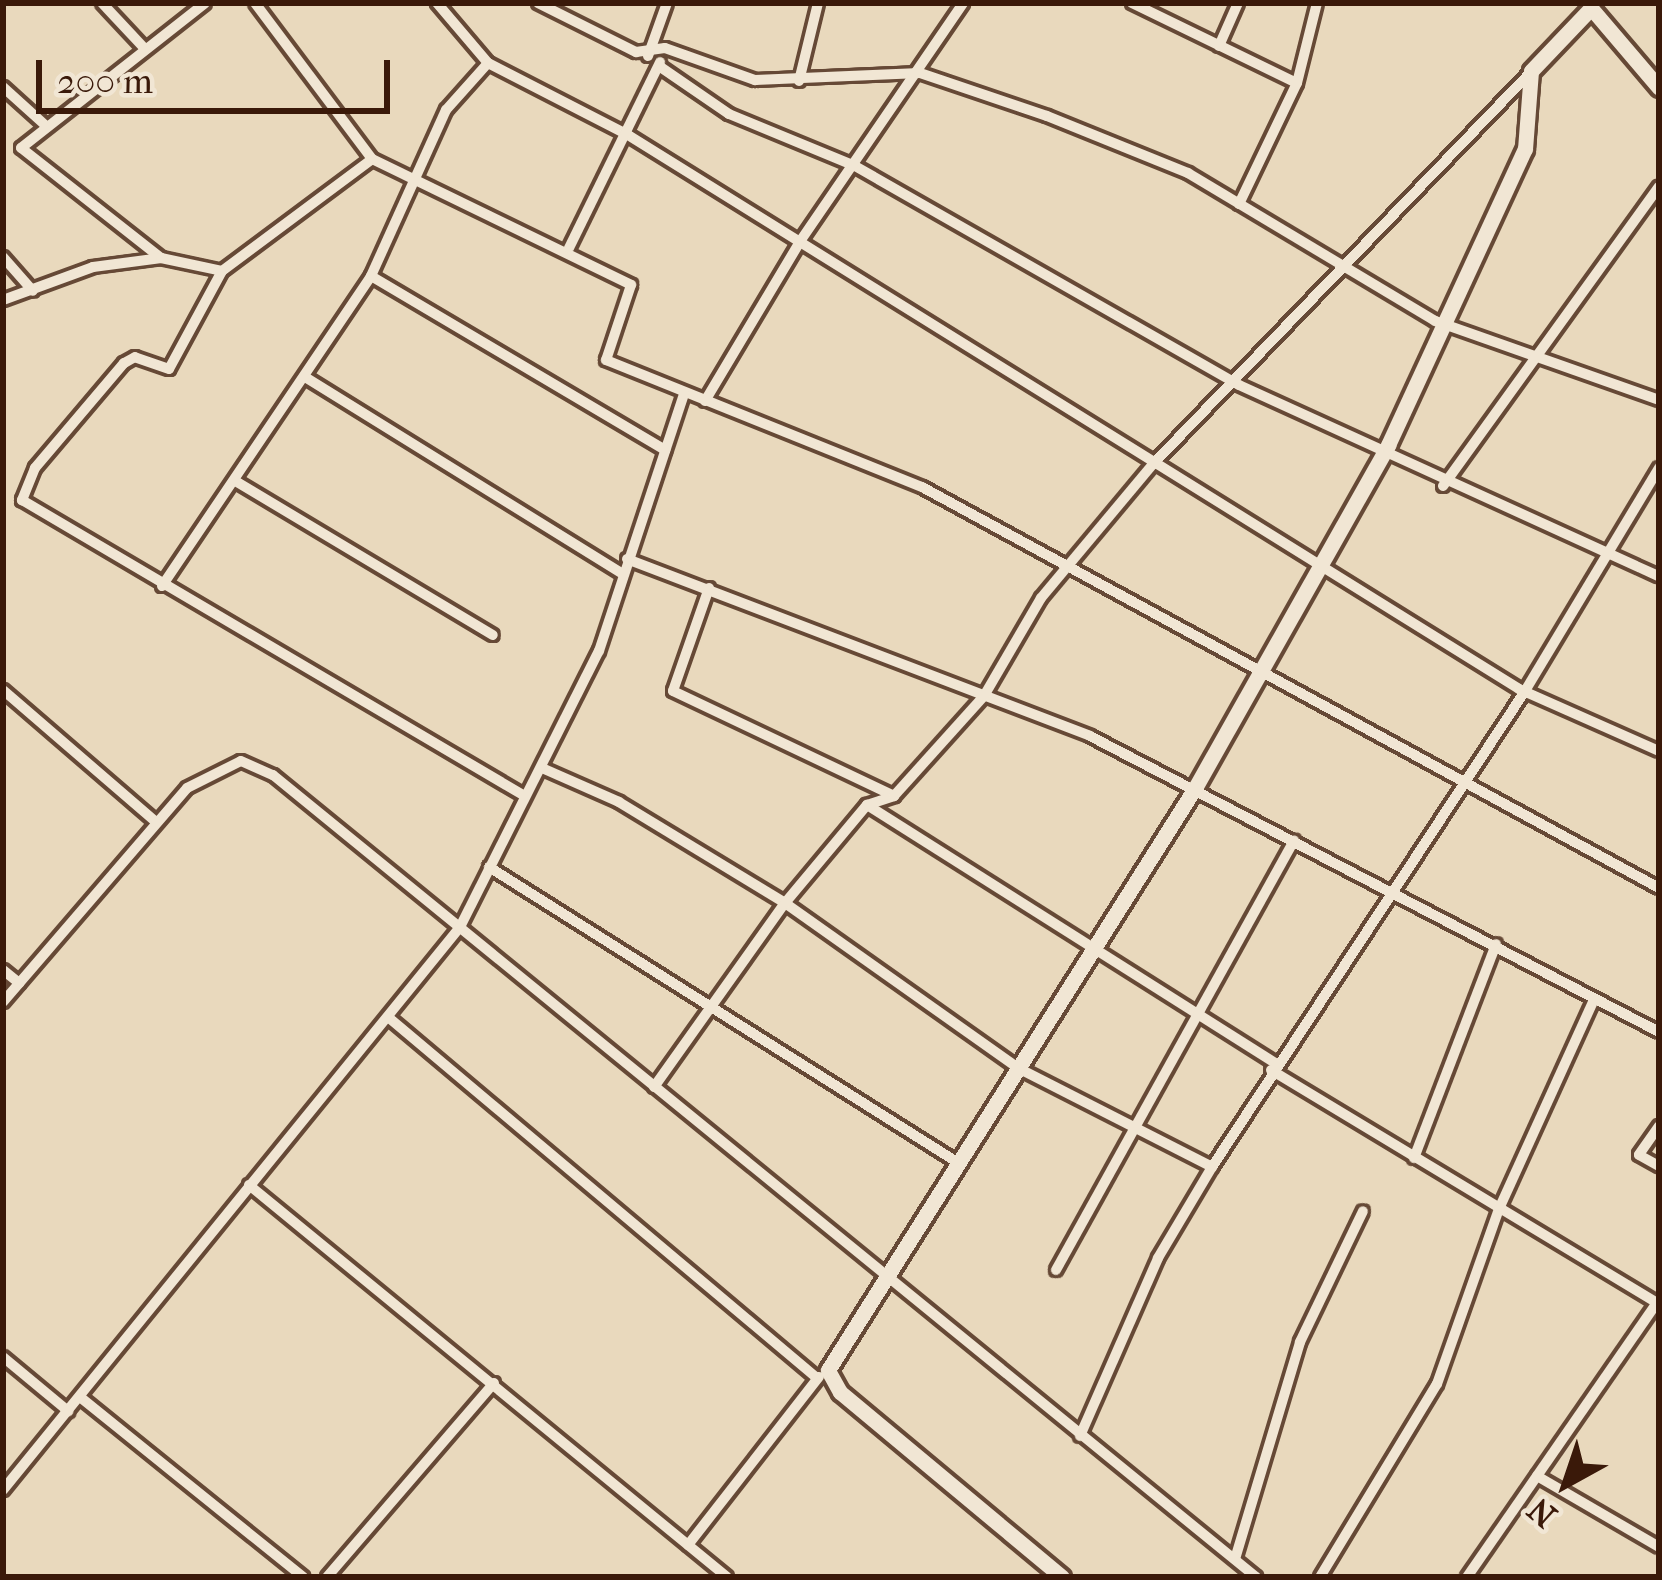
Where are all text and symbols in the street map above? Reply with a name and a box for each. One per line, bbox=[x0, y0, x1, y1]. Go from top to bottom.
scale bar bbox=[42, 36, 396, 110]
text: 200 m bbox=[57, 60, 153, 102]
north arrow bbox=[1506, 1424, 1626, 1544]
text: N bbox=[1520, 1489, 1565, 1535]

